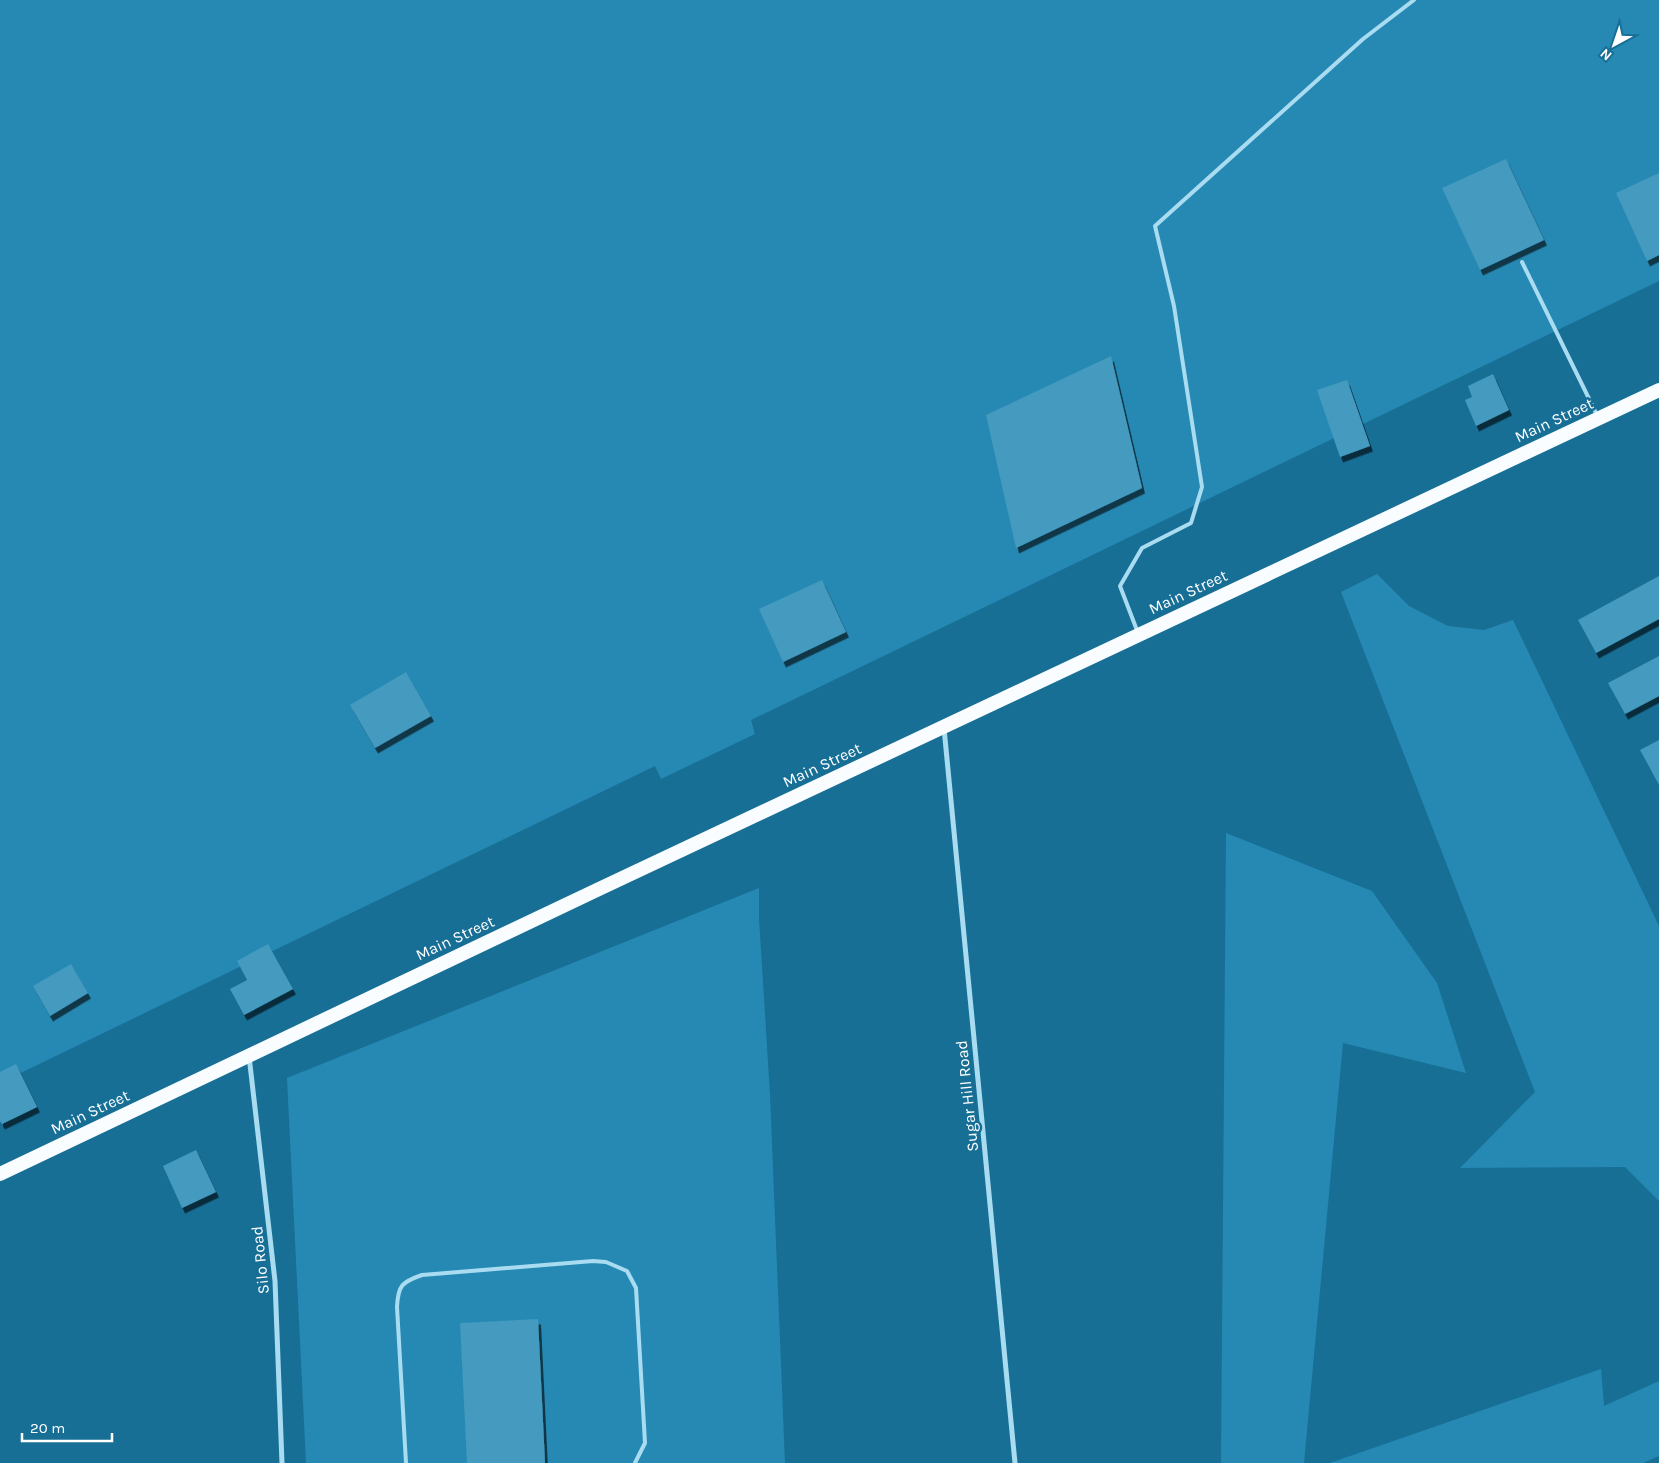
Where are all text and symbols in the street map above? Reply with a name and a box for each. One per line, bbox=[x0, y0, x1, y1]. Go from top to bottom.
north arrow bbox=[1589, 20, 1639, 70]
text: N bbox=[1597, 45, 1615, 64]
street label: Main Street bbox=[1512, 394, 1596, 446]
street label: Main Street bbox=[1146, 566, 1230, 618]
street label: Main Street bbox=[780, 739, 864, 791]
street label: Main Street bbox=[413, 912, 497, 964]
street label: Sugar Hill Road bbox=[952, 1039, 982, 1153]
street label: Main Street bbox=[48, 1086, 132, 1138]
street label: Silo Road bbox=[247, 1225, 273, 1295]
scale bar bbox=[22, 1410, 112, 1442]
text: 20 m bbox=[30, 1419, 65, 1437]

